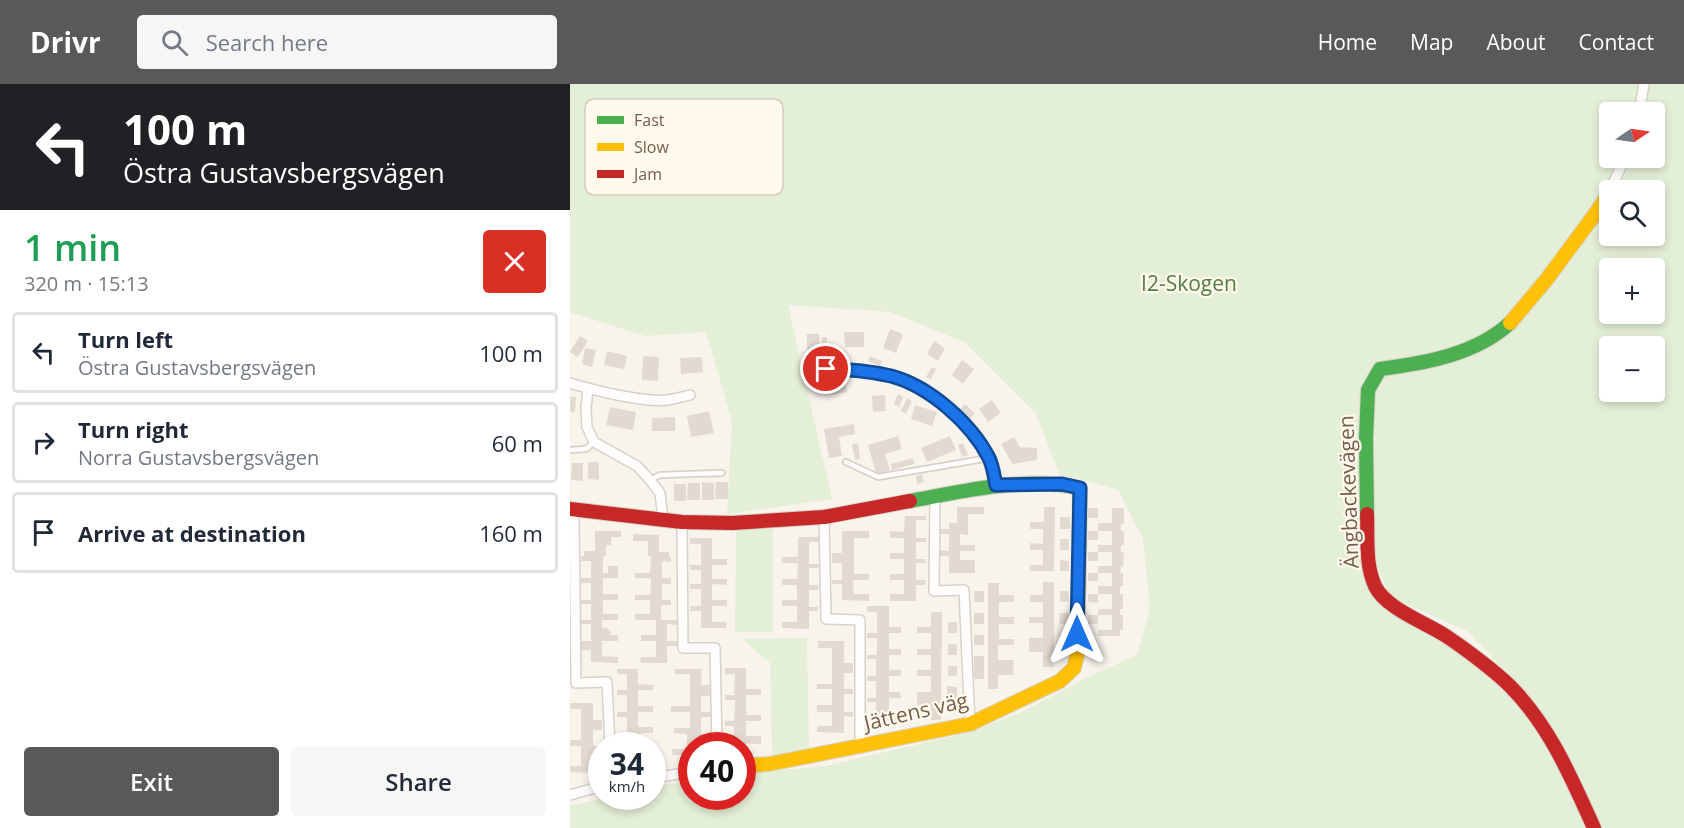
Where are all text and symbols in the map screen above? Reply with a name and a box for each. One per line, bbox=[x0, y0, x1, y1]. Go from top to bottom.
search box bbox=[137, 15, 557, 69]
text: Drivr bbox=[30, 23, 101, 61]
icon: search bbox=[158, 26, 191, 59]
text: Search here bbox=[206, 27, 328, 57]
text: Home bbox=[1318, 28, 1377, 56]
text: Map bbox=[1410, 28, 1453, 56]
text: About bbox=[1486, 28, 1546, 56]
text: Contact bbox=[1579, 28, 1654, 56]
legend bbox=[585, 99, 783, 195]
text: 100 m bbox=[123, 100, 247, 157]
north arrow bbox=[1599, 102, 1665, 168]
map controls bbox=[1599, 102, 1665, 402]
icon: left bbox=[24, 108, 102, 186]
text: Fast bbox=[634, 109, 665, 131]
text: Slow bbox=[634, 136, 669, 158]
text: Östra Gustavsbergsvägen bbox=[123, 154, 445, 191]
text: Jam bbox=[632, 163, 662, 185]
button: search bbox=[1599, 180, 1665, 246]
text: 1 min bbox=[24, 223, 121, 272]
button: close bbox=[483, 230, 546, 293]
button: + bbox=[1599, 258, 1665, 324]
park label: I2-Skogen bbox=[1141, 269, 1237, 297]
text: 320 m · 15:13 bbox=[24, 270, 149, 297]
text: Turn left bbox=[78, 324, 173, 354]
icon: left bbox=[27, 336, 60, 369]
button: − bbox=[1599, 336, 1665, 402]
text: 100 m bbox=[479, 338, 543, 368]
pin bbox=[800, 343, 851, 394]
icon: arrive bbox=[809, 352, 842, 385]
text: Östra Gustavsbergsvägen bbox=[78, 354, 316, 381]
text: Turn right bbox=[78, 414, 189, 444]
street label: Ängbackevägen bbox=[1331, 415, 1365, 569]
icon: right bbox=[27, 426, 60, 459]
text: 60 m bbox=[492, 428, 543, 458]
text: Norra Gustavsbergsvägen bbox=[78, 444, 319, 471]
icon: arrive bbox=[27, 516, 60, 549]
text: Arrive at destination bbox=[78, 518, 306, 548]
text: 160 m bbox=[479, 518, 543, 548]
position arrow bbox=[1045, 602, 1109, 666]
street label: Jättens väg bbox=[859, 685, 971, 737]
speed limit sign: 40 bbox=[678, 732, 756, 810]
text: 34 bbox=[610, 743, 644, 784]
button: Exit bbox=[24, 747, 279, 816]
button: Share bbox=[291, 747, 546, 816]
text: km/h bbox=[609, 776, 645, 796]

